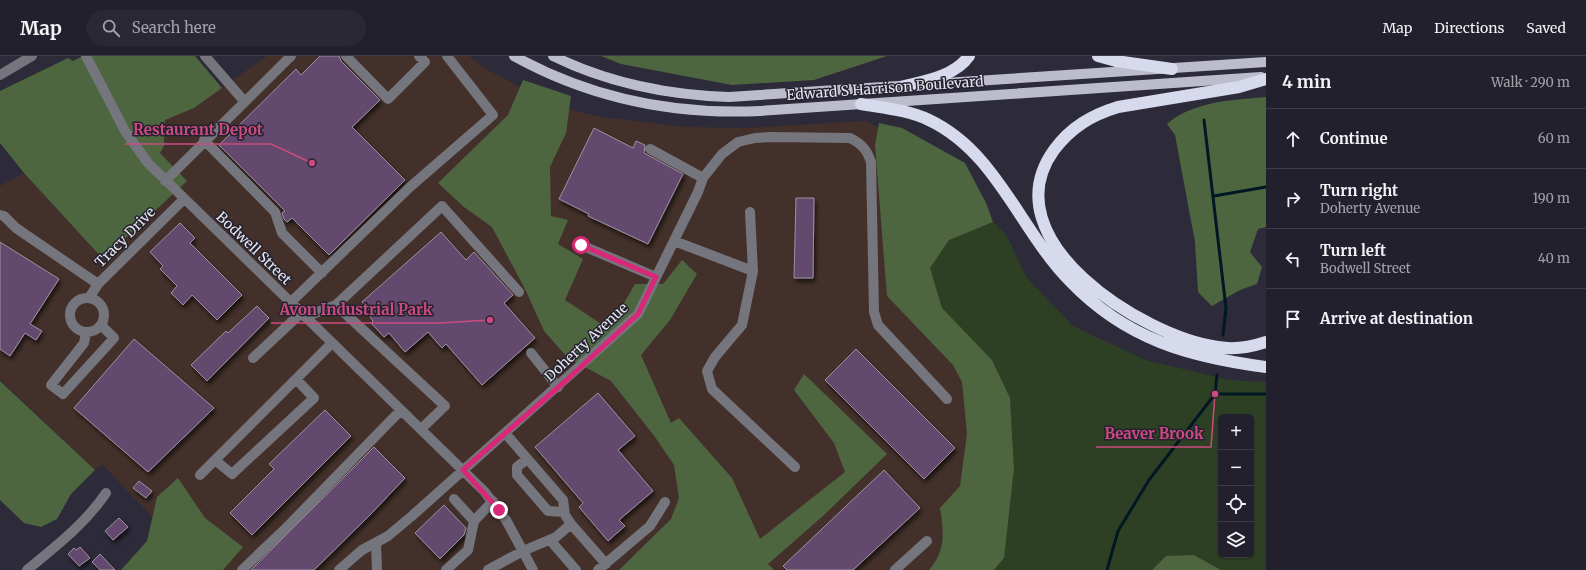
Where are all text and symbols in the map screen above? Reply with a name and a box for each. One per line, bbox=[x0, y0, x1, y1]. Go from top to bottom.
search box bbox=[86, 10, 366, 46]
text: Map bbox=[20, 16, 62, 40]
icon: search bbox=[100, 17, 122, 39]
text: Search here bbox=[132, 18, 216, 37]
text: Map bbox=[1382, 19, 1412, 37]
text: Directions bbox=[1434, 19, 1504, 37]
text: Saved bbox=[1526, 19, 1566, 37]
text: 4 min bbox=[1282, 71, 1331, 93]
street label: Edward S Harrison Boulevard bbox=[786, 72, 985, 104]
text: Walk · 290 m bbox=[1491, 74, 1570, 91]
callout: Restaurant Depot bbox=[125, 117, 271, 144]
text: Restaurant Depot bbox=[133, 120, 263, 139]
icon: ahead bbox=[1282, 128, 1304, 150]
text: Continue bbox=[1320, 129, 1388, 148]
text: 60 m bbox=[1538, 130, 1570, 147]
text: Turn right bbox=[1320, 181, 1398, 200]
icon: right bbox=[1282, 188, 1304, 210]
text: 190 m bbox=[1533, 190, 1570, 207]
text: Doherty Avenue bbox=[1320, 200, 1420, 217]
street label: Tracy Drive bbox=[91, 203, 159, 271]
street label: Bodwell Street bbox=[213, 208, 296, 289]
route start bbox=[572, 236, 590, 254]
text: Turn left bbox=[1320, 241, 1386, 260]
icon: left bbox=[1282, 248, 1304, 270]
text: 40 m bbox=[1538, 250, 1570, 267]
text: Bodwell Street bbox=[1320, 260, 1411, 277]
callout: Avon Industrial Park bbox=[271, 296, 440, 323]
street label: Doherty Avenue bbox=[540, 299, 632, 385]
text: Avon Industrial Park bbox=[279, 300, 433, 319]
icon: arrive bbox=[1282, 308, 1304, 330]
text: Arrive at destination bbox=[1320, 309, 1473, 328]
map controls bbox=[1218, 414, 1254, 558]
button: + bbox=[1218, 414, 1254, 450]
callout: Beaver Brook bbox=[1096, 420, 1211, 447]
text: Beaver Brook bbox=[1104, 424, 1204, 443]
button: − bbox=[1218, 450, 1254, 486]
button: locate bbox=[1218, 486, 1254, 522]
route end bbox=[490, 501, 508, 519]
button: layers bbox=[1218, 522, 1254, 558]

